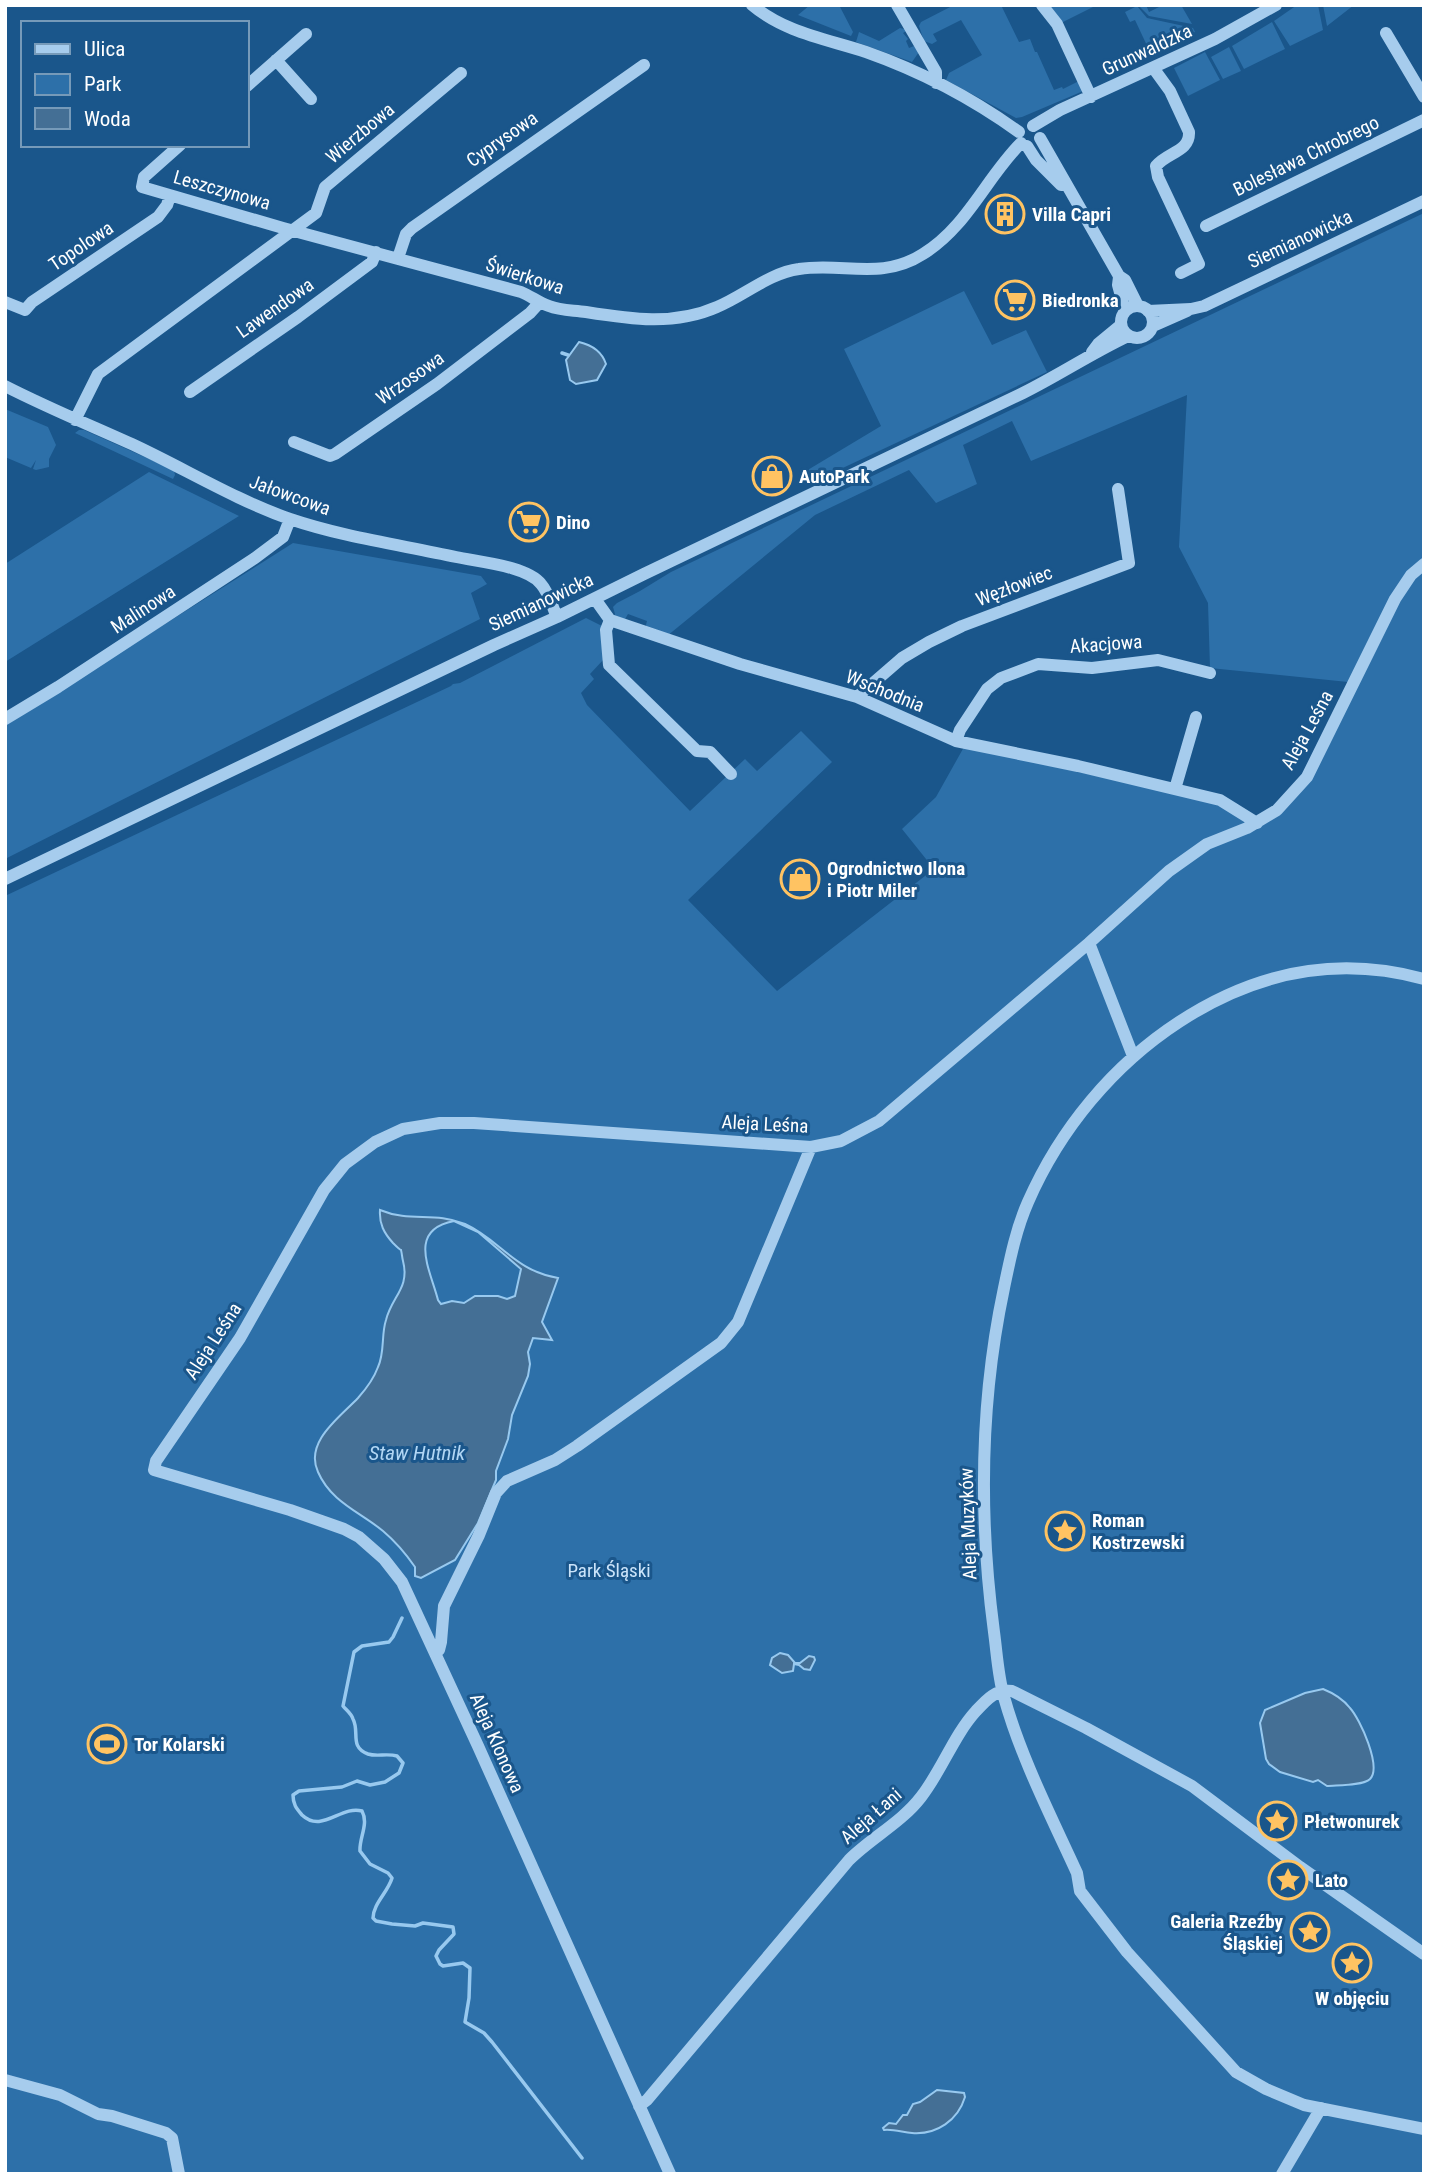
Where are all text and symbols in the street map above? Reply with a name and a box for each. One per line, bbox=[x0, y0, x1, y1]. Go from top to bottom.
street label: Grunwaldzka bbox=[1098, 19, 1196, 81]
legend bbox=[21, 21, 248, 147]
text: Ulica bbox=[84, 37, 125, 61]
text: Park bbox=[84, 72, 122, 96]
street label: Wierzbowa bbox=[321, 98, 399, 168]
street label: Cyprysowa bbox=[462, 106, 542, 172]
text: Woda bbox=[84, 107, 131, 131]
street label: Bolesława Chrobrego bbox=[1229, 111, 1383, 201]
street label: Leszczynowa bbox=[171, 165, 273, 215]
building icon: Villa Capri bbox=[984, 193, 1026, 235]
place label: Villa Capri bbox=[1032, 203, 1111, 226]
street label: Siemianowicka bbox=[1244, 205, 1356, 273]
street label: Topolowa bbox=[44, 216, 118, 276]
street label: Świerkowa bbox=[483, 253, 567, 299]
street label: Lawendowa bbox=[232, 273, 318, 343]
supermarket icon: Biedronka bbox=[994, 279, 1036, 321]
place label: Biedronka bbox=[1042, 289, 1119, 312]
street label: Wrzosowa bbox=[372, 346, 448, 410]
shop icon: AutoPark bbox=[751, 455, 793, 497]
place label: AutoPark bbox=[799, 465, 871, 488]
street label: Jałowcowa bbox=[246, 470, 334, 520]
supermarket icon: Dino bbox=[508, 501, 550, 543]
place label: Dino bbox=[556, 511, 590, 534]
street label: Węzłowiec bbox=[972, 561, 1056, 611]
street label: Siemianowicka bbox=[485, 568, 597, 636]
street label: Malinowa bbox=[106, 580, 180, 638]
street label: Akacjowa bbox=[1069, 630, 1143, 658]
street label: Wschodnia bbox=[842, 665, 928, 717]
street label: Aleja Leśna bbox=[1276, 686, 1338, 774]
place label: Ogrodnictwo Ilona i Piotr Miler bbox=[827, 857, 965, 902]
shop icon: Ogrodnictwo Ilona i Piotr Miler bbox=[779, 858, 821, 900]
street label: Aleja Leśna bbox=[721, 1110, 809, 1138]
street label: Aleja Leśna bbox=[180, 1298, 246, 1384]
water label: Staw Hutnik bbox=[369, 1441, 466, 1465]
street label: Aleja Muzyków bbox=[955, 1468, 981, 1580]
place label: Roman Kostrzewski bbox=[1092, 1509, 1185, 1554]
place icon: Roman Kostrzewski bbox=[1044, 1510, 1086, 1552]
park label: Park Śląski bbox=[567, 1559, 651, 1582]
street label: Aleja Klonowa bbox=[465, 1690, 529, 1796]
sports icon: Tor Kolarski bbox=[86, 1723, 128, 1765]
place label: Tor Kolarski bbox=[134, 1733, 225, 1756]
street label: Aleja Łani bbox=[836, 1783, 906, 1849]
place icon: Płetwonurek bbox=[1256, 1800, 1298, 1842]
place label: Płetwonurek bbox=[1304, 1810, 1401, 1833]
place icon: Lato bbox=[1267, 1859, 1309, 1901]
place label: Lato bbox=[1315, 1869, 1348, 1892]
place label: Galeria Rzeźby Śląskiej bbox=[1170, 1910, 1284, 1955]
place icon: Galeria Rzeźby Śląskiej bbox=[1289, 1911, 1331, 1953]
place icon: W objęciu bbox=[1331, 1942, 1373, 1984]
place label: W objęciu bbox=[1315, 1987, 1389, 2010]

